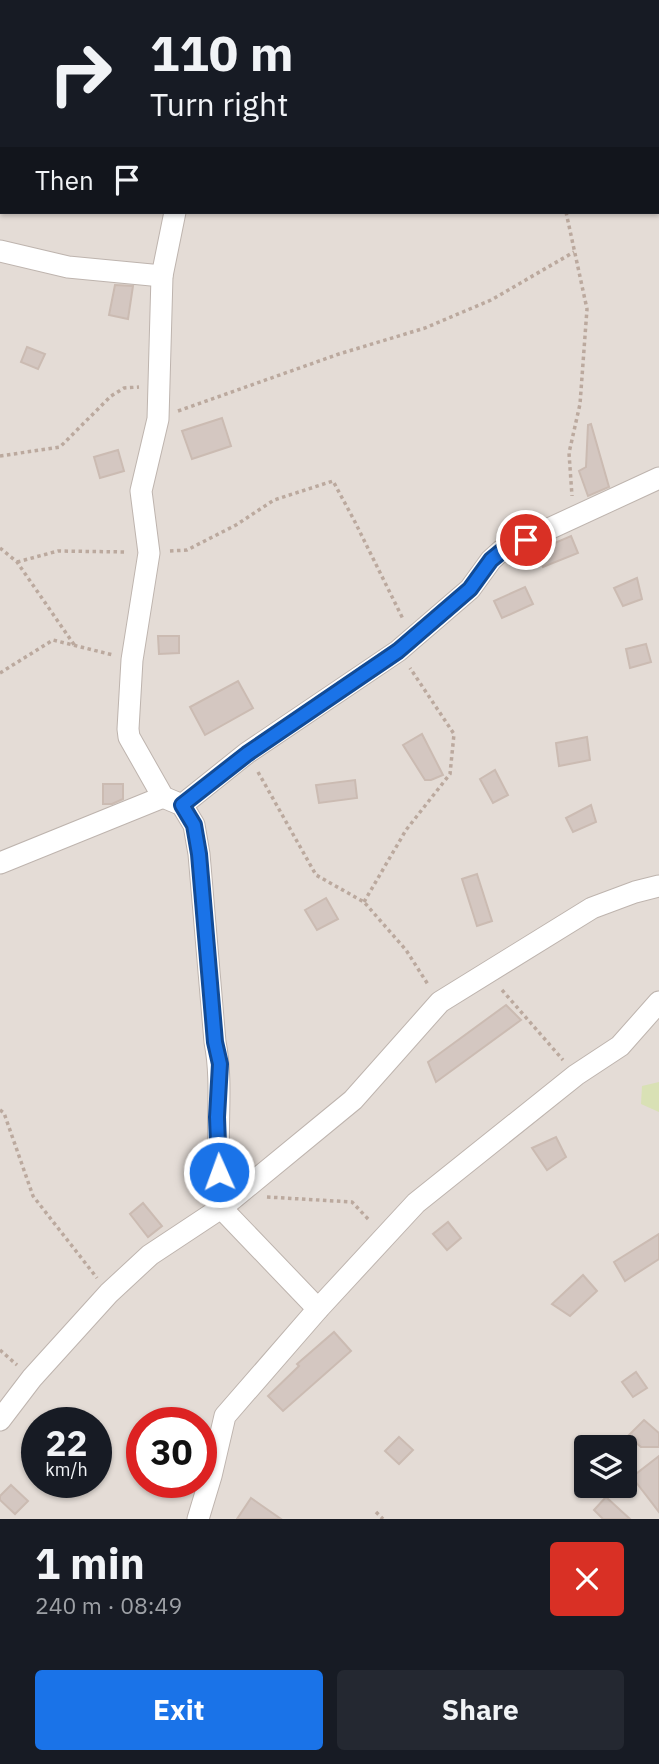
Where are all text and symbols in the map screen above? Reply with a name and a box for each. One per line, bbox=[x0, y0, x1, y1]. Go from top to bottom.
text: 110 m bbox=[150, 21, 294, 84]
icon: right bbox=[35, 28, 126, 119]
text: Turn right bbox=[150, 83, 288, 125]
icon: arrive bbox=[108, 161, 146, 199]
text: Then bbox=[35, 163, 94, 197]
pin bbox=[496, 510, 556, 570]
icon: arrive bbox=[507, 521, 545, 559]
position arrow bbox=[182, 1135, 256, 1209]
speed limit sign: 30 bbox=[126, 1407, 217, 1498]
text: 22 bbox=[45, 1420, 88, 1466]
map controls bbox=[574, 1435, 637, 1498]
button: layers bbox=[574, 1435, 637, 1498]
text: km/h bbox=[45, 1458, 88, 1481]
text: 1 min bbox=[35, 1536, 145, 1591]
button: close bbox=[550, 1542, 624, 1616]
text: 240 m · 08:49 bbox=[35, 1590, 182, 1620]
button: Exit bbox=[35, 1670, 323, 1750]
button: Share bbox=[337, 1670, 624, 1750]

